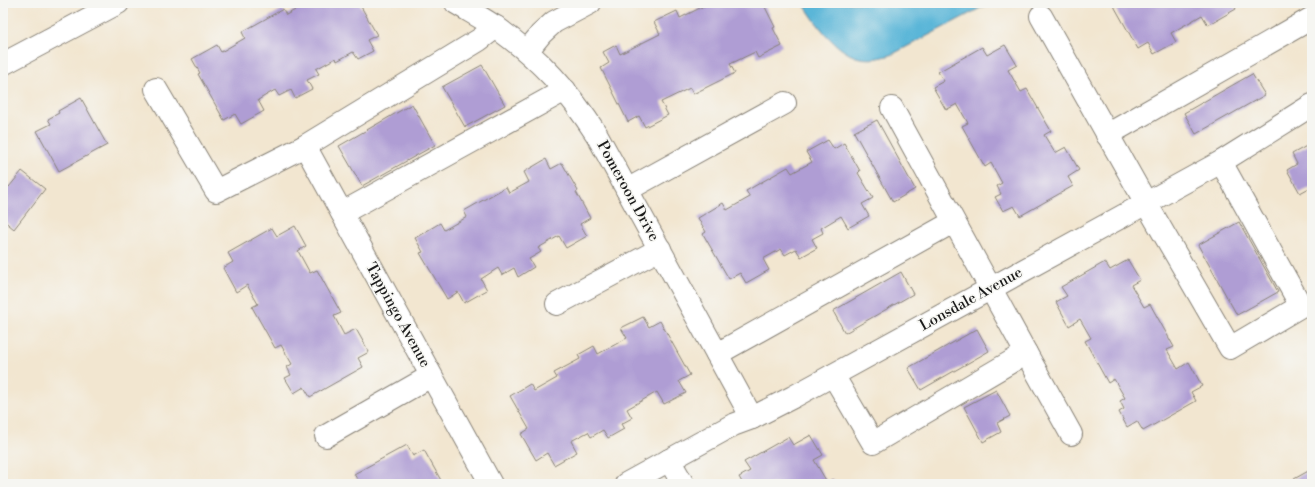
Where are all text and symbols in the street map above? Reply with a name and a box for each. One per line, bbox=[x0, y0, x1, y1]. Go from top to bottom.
street label: Pomeroon Drive bbox=[593, 138, 663, 244]
street label: Tappingo Avenue bbox=[361, 259, 435, 371]
street label: Lonsdale Avenue bbox=[916, 263, 1026, 335]

